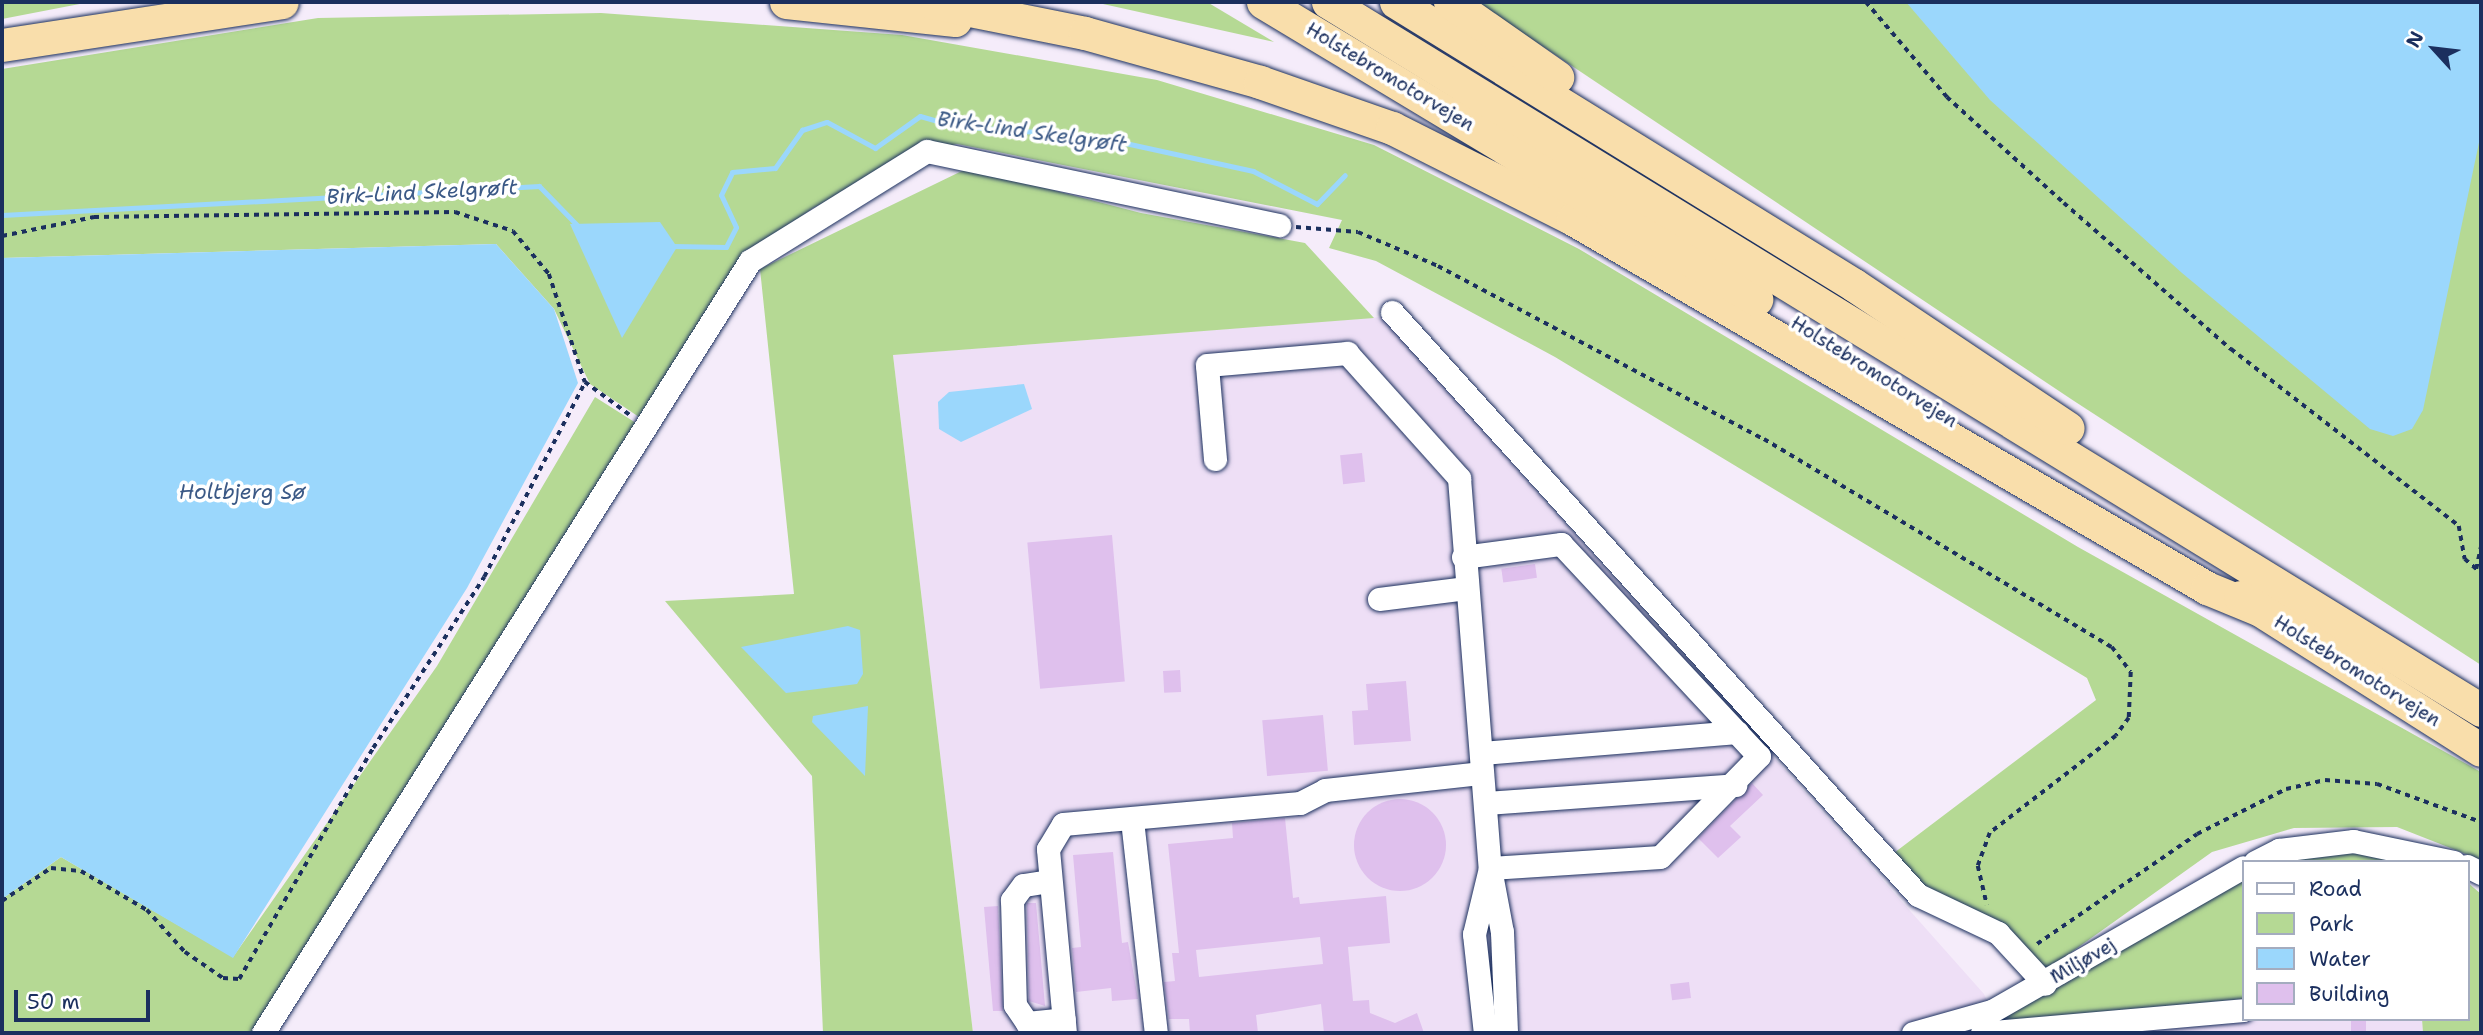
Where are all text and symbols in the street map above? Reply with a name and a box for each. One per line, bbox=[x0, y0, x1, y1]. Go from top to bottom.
north arrow bbox=[2399, 14, 2469, 84]
street label: Holstebromotorvejen bbox=[1302, 18, 1478, 136]
text: N bbox=[2400, 27, 2429, 52]
water label: Birk-Lind Skelgrøft bbox=[936, 106, 1128, 158]
water label: Birk-Lind Skelgrøft bbox=[326, 174, 518, 210]
street label: Holstebromotorvejen bbox=[1787, 311, 1961, 433]
water label: Holtbjerg Sø bbox=[179, 479, 305, 505]
street label: Holstebromotorvejen bbox=[2270, 610, 2444, 732]
legend bbox=[2242, 860, 2469, 1021]
text: Road bbox=[2309, 875, 2362, 903]
text: Park bbox=[2309, 910, 2354, 938]
street label: Miljøvej bbox=[2046, 933, 2120, 989]
text: Water bbox=[2309, 945, 2371, 973]
scale bar bbox=[18, 976, 154, 1020]
text: Building bbox=[2309, 980, 2389, 1008]
text: 50 m bbox=[27, 988, 80, 1016]

